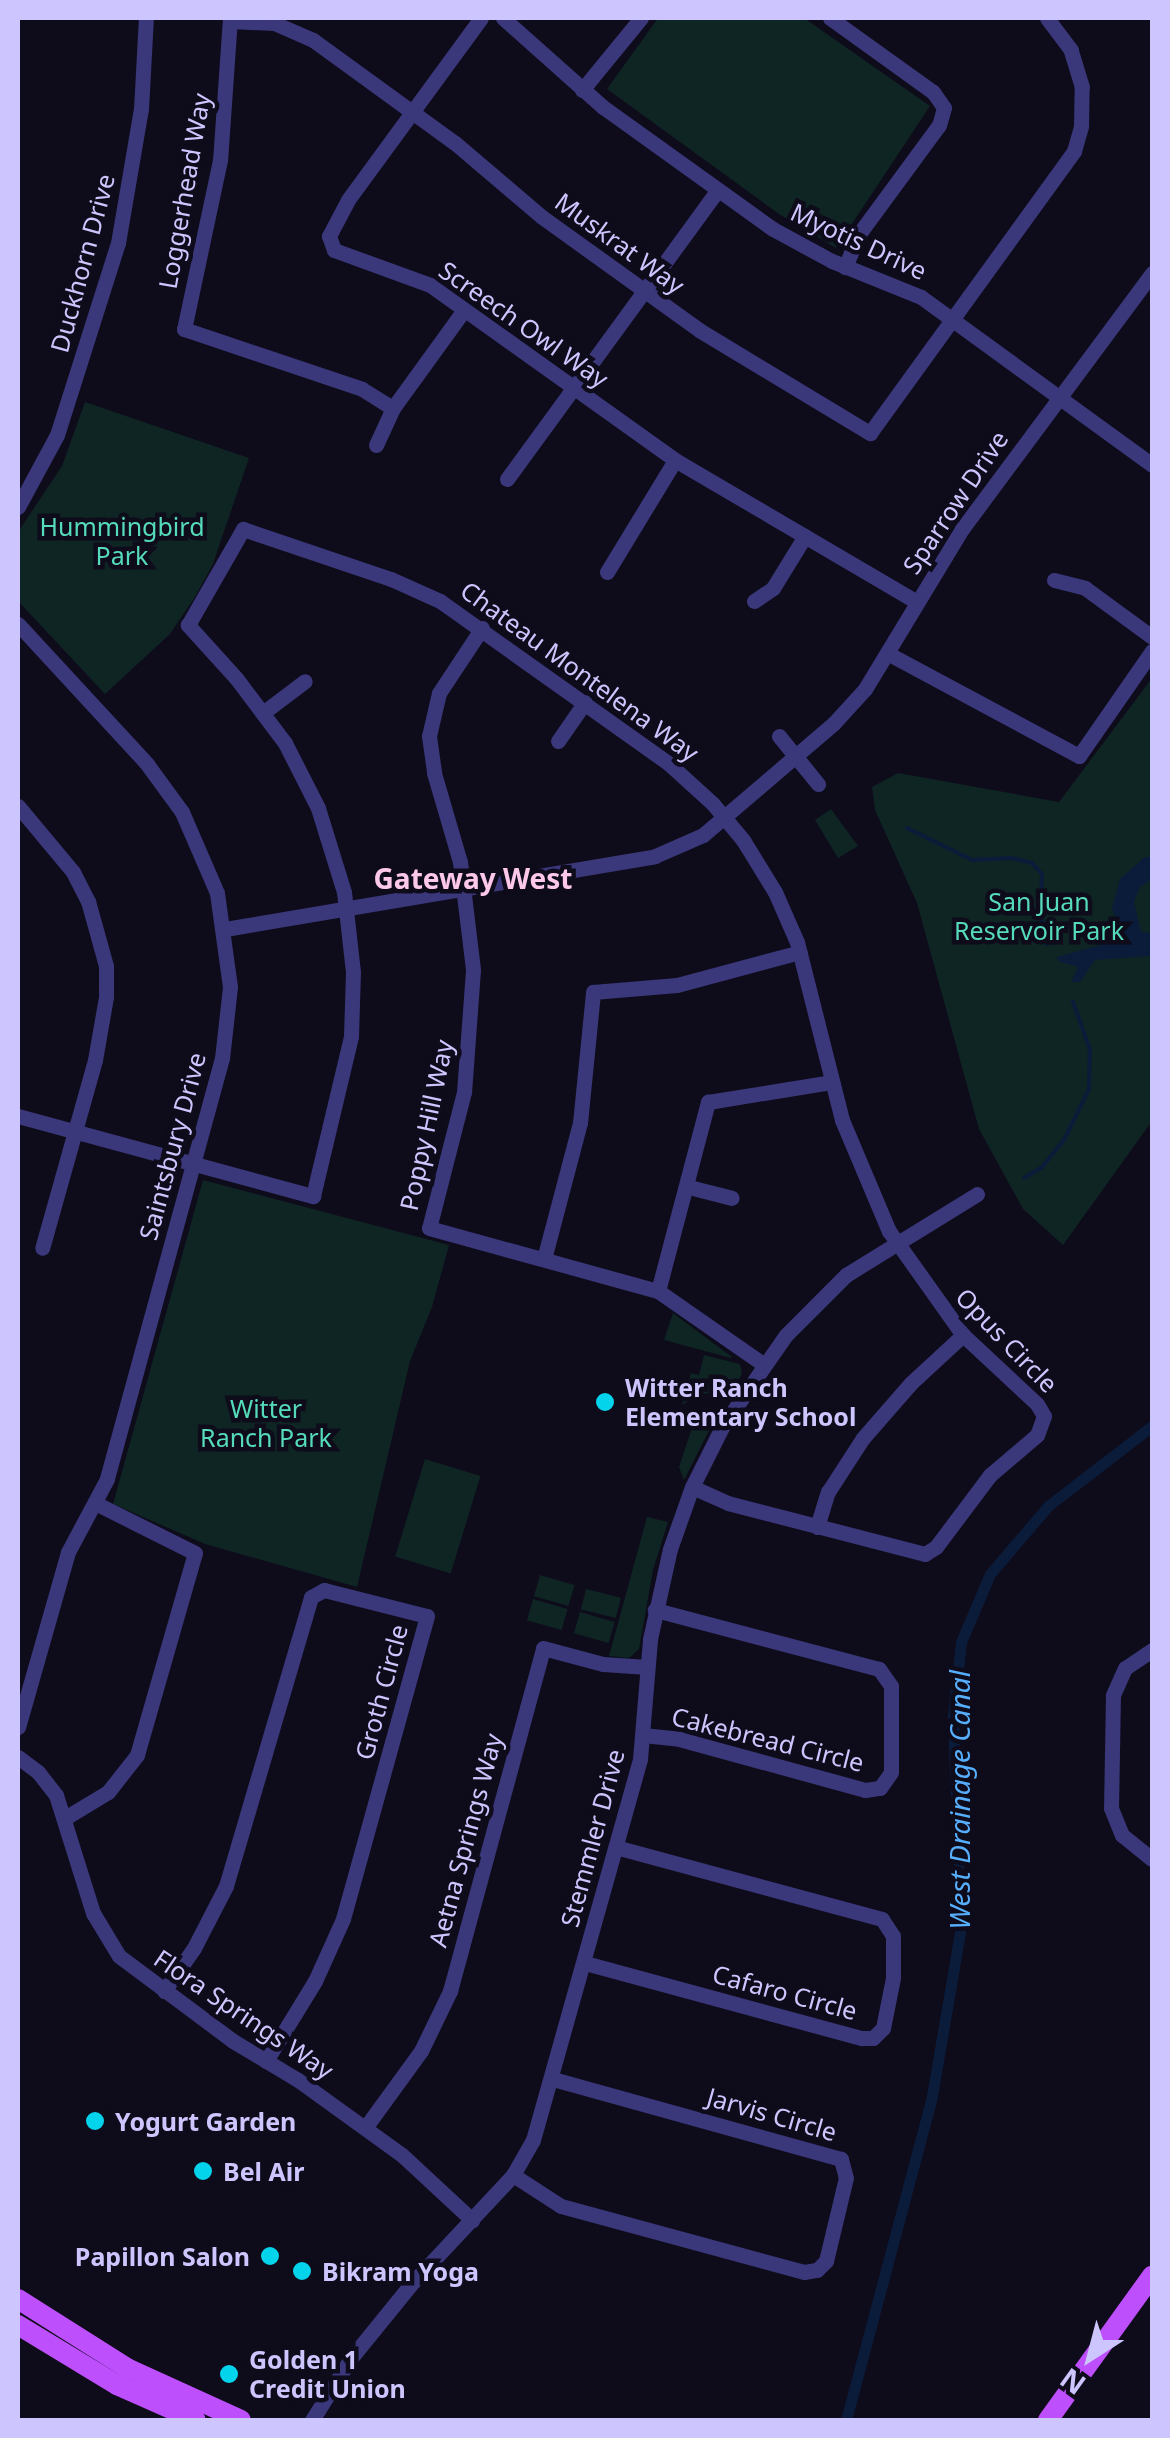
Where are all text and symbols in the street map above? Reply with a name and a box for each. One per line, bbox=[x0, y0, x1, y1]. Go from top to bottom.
street label: Loggerhead Way bbox=[152, 91, 216, 291]
street label: Duckhorn Drive bbox=[44, 170, 120, 356]
street label: Muskrat Way bbox=[550, 186, 690, 300]
street label: Myotis Drive bbox=[786, 196, 932, 286]
street label: Screech Owl Way bbox=[434, 255, 614, 393]
street label: Sparrow Drive bbox=[896, 425, 1014, 579]
park label: Hummingbird Park bbox=[39, 512, 205, 571]
street label: Chateau Montelena Way bbox=[455, 575, 705, 767]
district label: Gateway West bbox=[374, 861, 572, 895]
park label: San Juan Reservoir Park bbox=[954, 887, 1124, 946]
street label: Poppy Hill Way bbox=[393, 1037, 459, 1213]
street label: Saintsbury Drive bbox=[133, 1049, 211, 1243]
street label: Opus Circle bbox=[950, 1282, 1064, 1398]
place label: Witter Ranch Elementary School bbox=[625, 1373, 856, 1432]
marker: Witter Ranch Elementary School bbox=[594, 1391, 616, 1413]
park label: Witter Ranch Park bbox=[200, 1394, 332, 1453]
street label: Groth Circle bbox=[349, 1621, 413, 1763]
water label: West Drainage Canal bbox=[942, 1670, 976, 1930]
street label: Cakebread Circle bbox=[669, 1701, 867, 1777]
street label: Aetna Springs Way bbox=[422, 1730, 508, 1950]
street label: Stemmler Drive bbox=[554, 1746, 630, 1930]
street label: Flora Springs Way bbox=[149, 1943, 339, 2085]
street label: Cafaro Circle bbox=[709, 1958, 861, 2026]
street label: Jarvis Circle bbox=[704, 2081, 840, 2147]
place label: Yogurt Garden bbox=[115, 2106, 296, 2136]
marker: Yogurt Garden bbox=[84, 2110, 106, 2132]
place label: Bel Air bbox=[223, 2156, 304, 2186]
marker: Bel Air bbox=[192, 2160, 214, 2182]
place label: Papillon Salon bbox=[75, 2241, 250, 2271]
marker: Papillon Salon bbox=[259, 2245, 281, 2267]
place label: Bikram Yoga bbox=[322, 2256, 479, 2286]
marker: Bikram Yoga bbox=[291, 2260, 313, 2282]
north arrow bbox=[1040, 2308, 1140, 2408]
place label: Golden 1 Credit Union bbox=[249, 2345, 406, 2404]
text: N bbox=[1052, 2360, 1093, 2404]
marker: Golden 1 Credit Union bbox=[218, 2363, 240, 2385]

